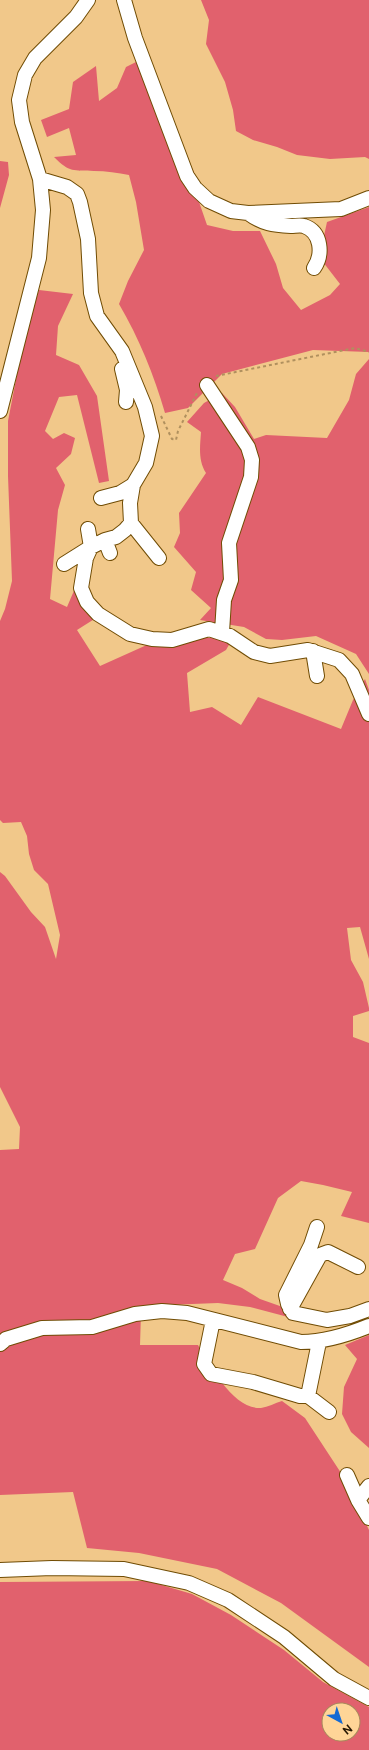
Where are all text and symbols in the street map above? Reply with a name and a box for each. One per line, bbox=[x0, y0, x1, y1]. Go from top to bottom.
north arrow bbox=[321, 1702, 361, 1742]
text: N bbox=[340, 1722, 355, 1737]

